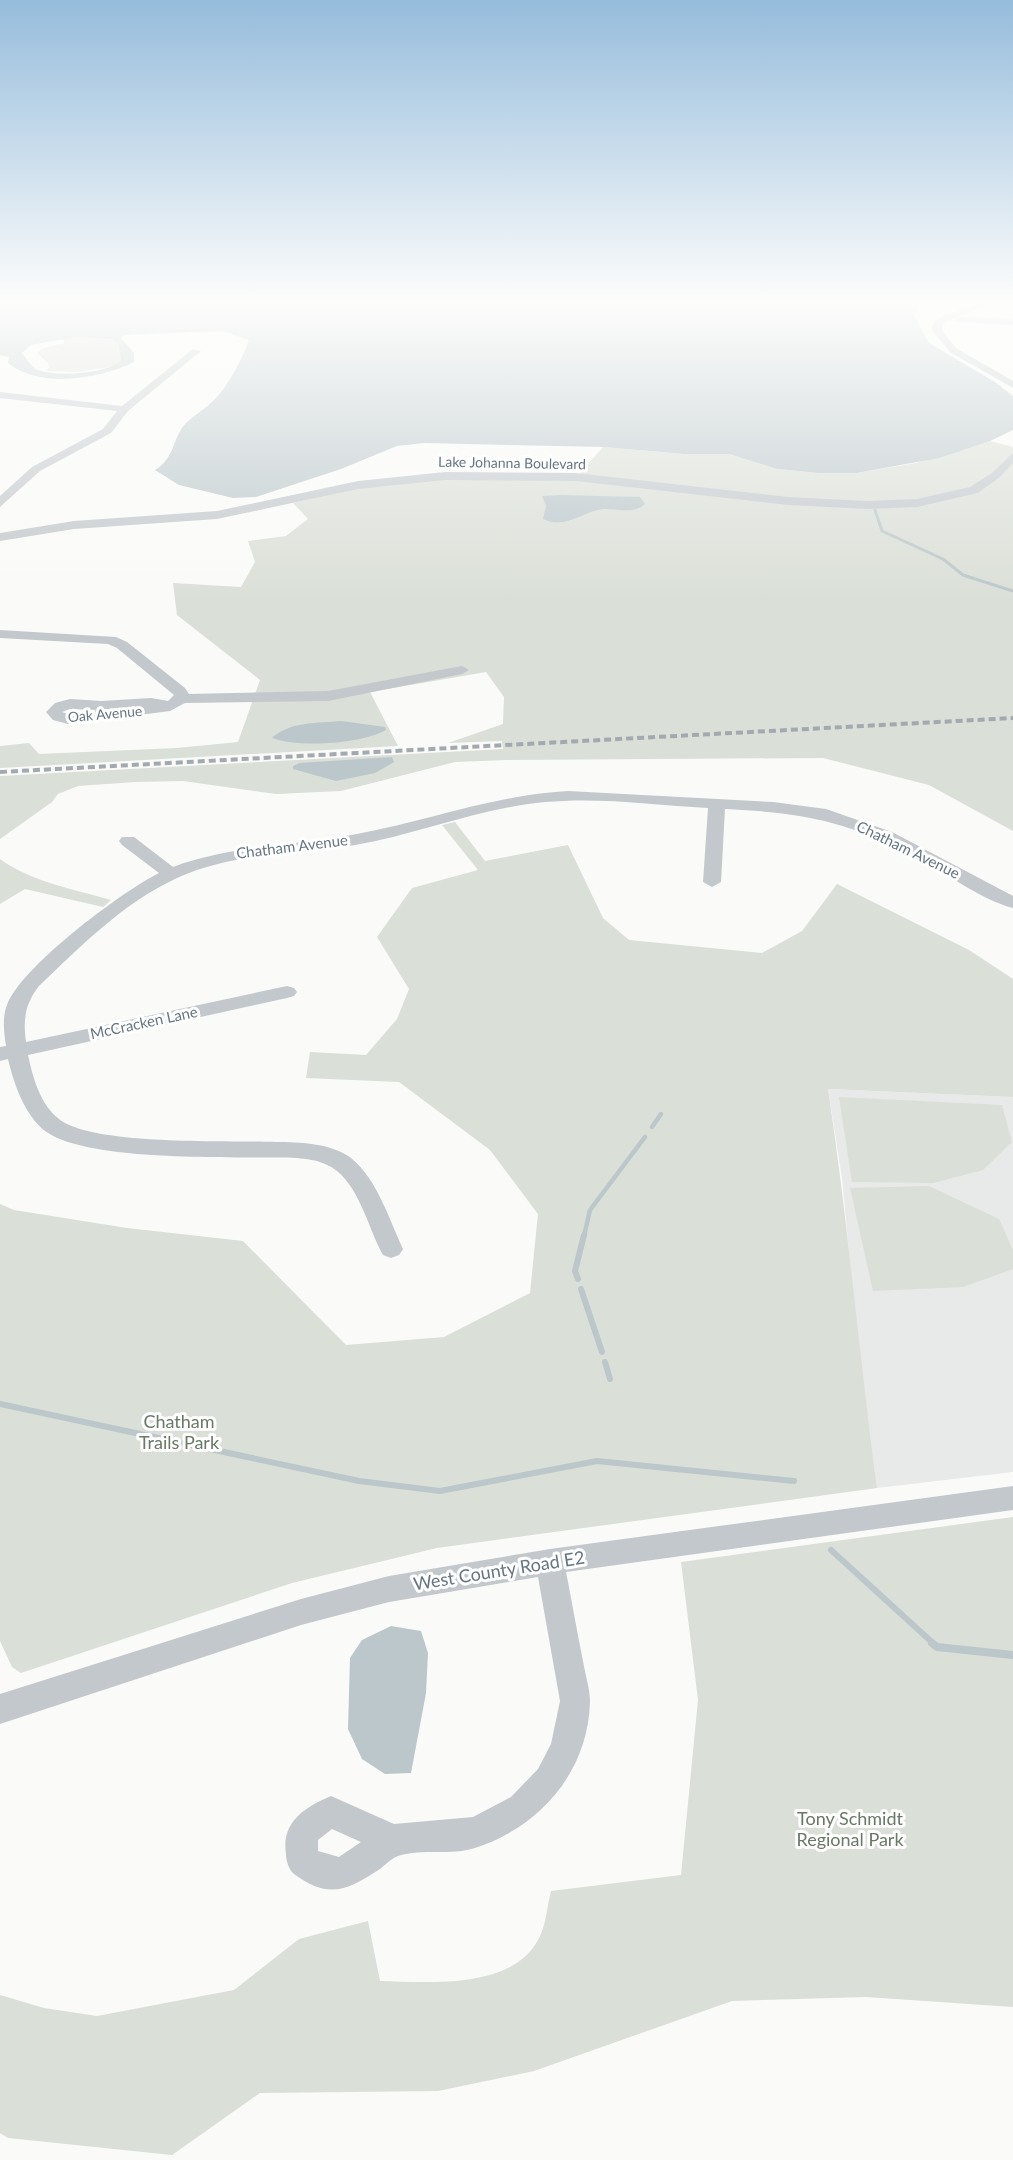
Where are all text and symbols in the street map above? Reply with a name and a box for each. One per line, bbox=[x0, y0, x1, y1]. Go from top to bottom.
street label: Lake Johanna Boulevard bbox=[438, 453, 586, 472]
street label: Oak Avenue bbox=[67, 702, 143, 725]
street label: Chatham Avenue bbox=[854, 816, 963, 882]
street label: Chatham Avenue bbox=[235, 830, 349, 862]
street label: McCracken Lane bbox=[88, 1002, 199, 1042]
park label: Chatham Trails Park bbox=[139, 1410, 220, 1453]
street label: West County Road E2 bbox=[412, 1546, 586, 1594]
park label: Tony Schmidt Regional Park bbox=[796, 1807, 904, 1850]

